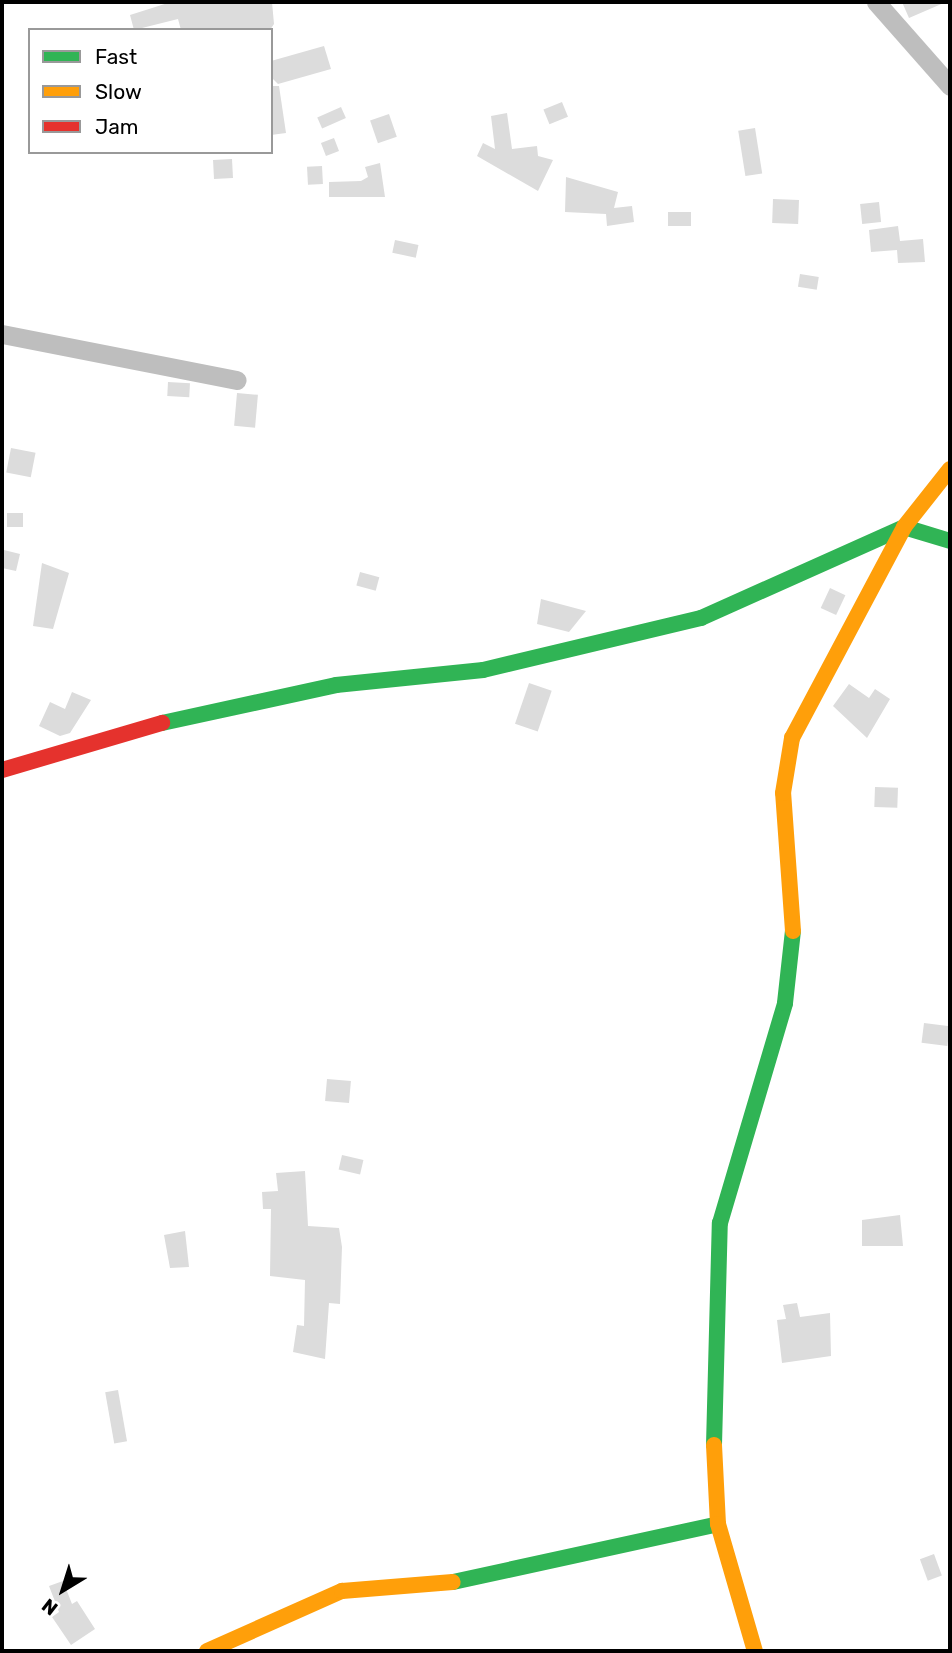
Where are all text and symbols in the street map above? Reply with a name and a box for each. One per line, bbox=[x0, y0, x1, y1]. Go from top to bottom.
legend bbox=[28, 28, 273, 154]
text: Fast bbox=[95, 44, 137, 69]
text: Slow bbox=[95, 79, 142, 104]
text: Jam bbox=[95, 114, 139, 139]
north arrow bbox=[28, 1555, 98, 1625]
text: N bbox=[37, 1594, 62, 1620]

